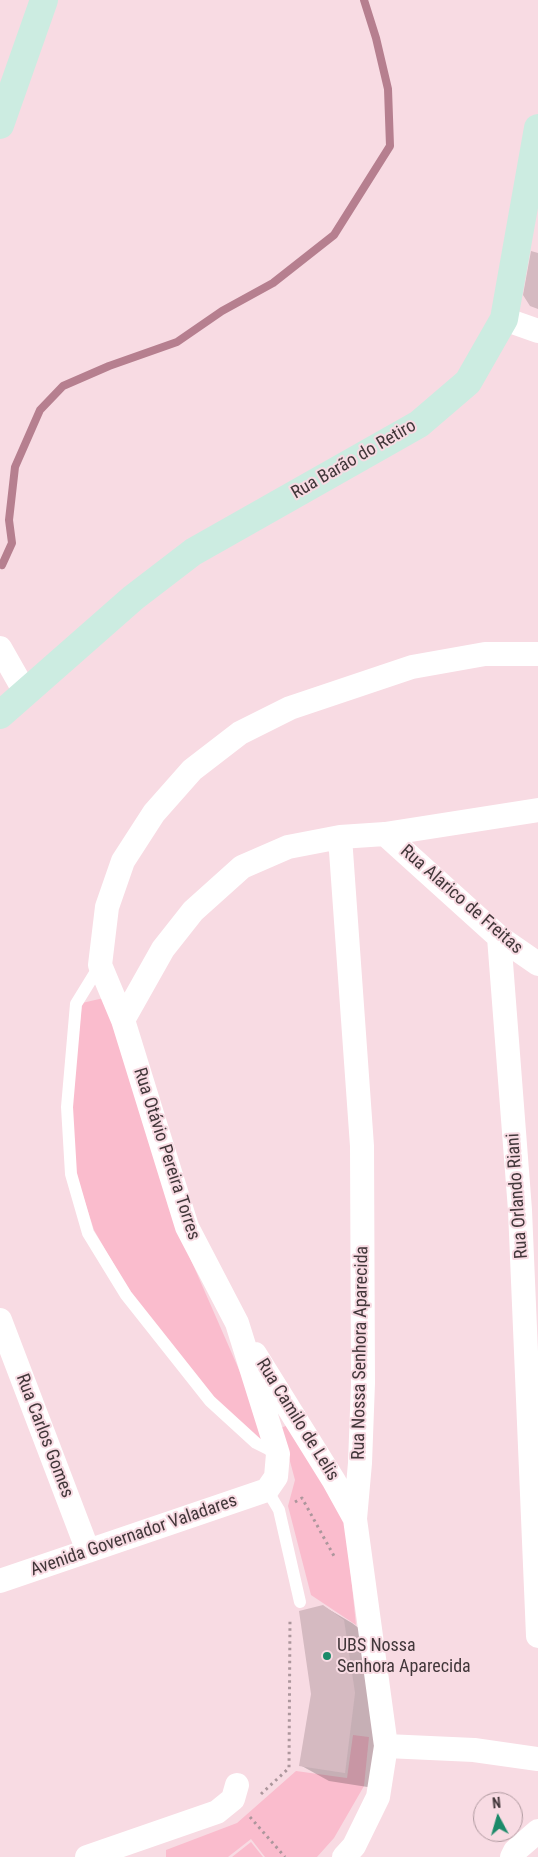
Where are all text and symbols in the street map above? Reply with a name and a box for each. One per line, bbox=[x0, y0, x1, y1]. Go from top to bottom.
street label: Rua Barão do Retiro bbox=[288, 416, 420, 504]
street label: Rua Alarico de Freitas bbox=[395, 841, 527, 959]
street label: Rua Otávio Pereira Torres bbox=[128, 1065, 204, 1243]
street label: Rua Orlando Riani bbox=[503, 1132, 533, 1260]
street label: Rua Nossa Senhora Aparecida bbox=[348, 1246, 374, 1460]
street label: Rua Camilo de Lelis bbox=[251, 1355, 343, 1485]
street label: Rua Carlos Gomes bbox=[10, 1371, 78, 1501]
street label: Avenida Governador Valadares bbox=[28, 1490, 240, 1582]
place label: UBS Nossa Senhora Aparecida bbox=[337, 1635, 471, 1678]
marker: UBS Nossa Senhora Aparecida bbox=[321, 1650, 333, 1662]
north arrow bbox=[473, 1792, 523, 1842]
text: N bbox=[491, 1795, 502, 1811]

